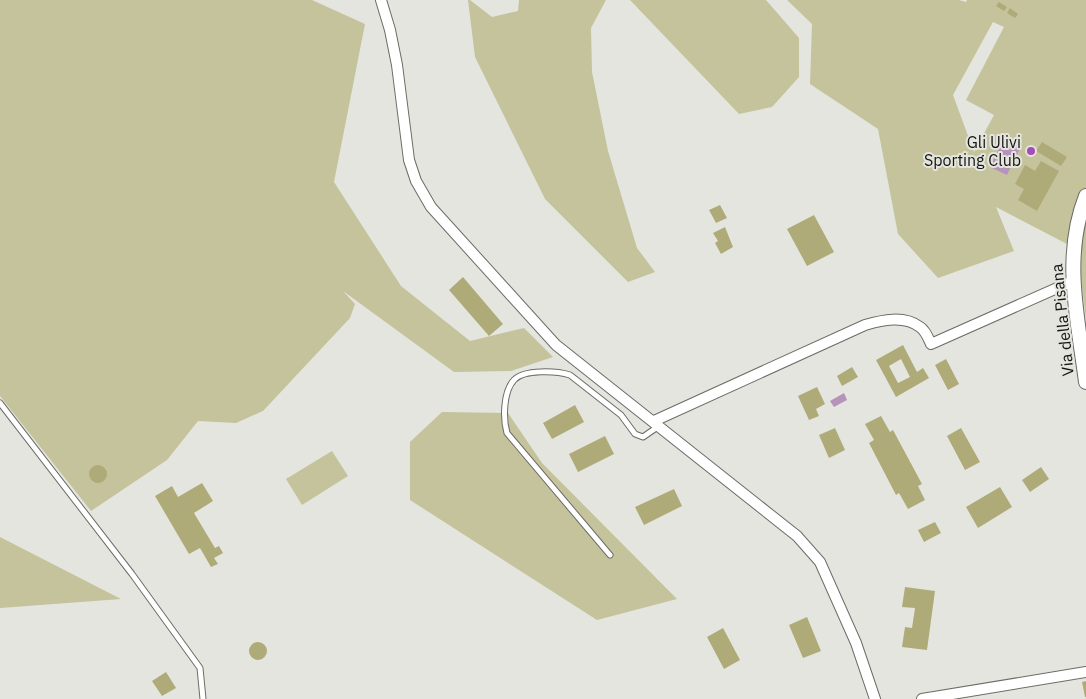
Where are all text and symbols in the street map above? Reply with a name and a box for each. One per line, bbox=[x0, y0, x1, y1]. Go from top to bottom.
place label: Gli Ulivi Sporting Club bbox=[924, 132, 1021, 170]
marker: Gli Ulivi Sporting Club bbox=[1025, 145, 1037, 157]
street label: Via della Pisana bbox=[1046, 262, 1078, 377]

